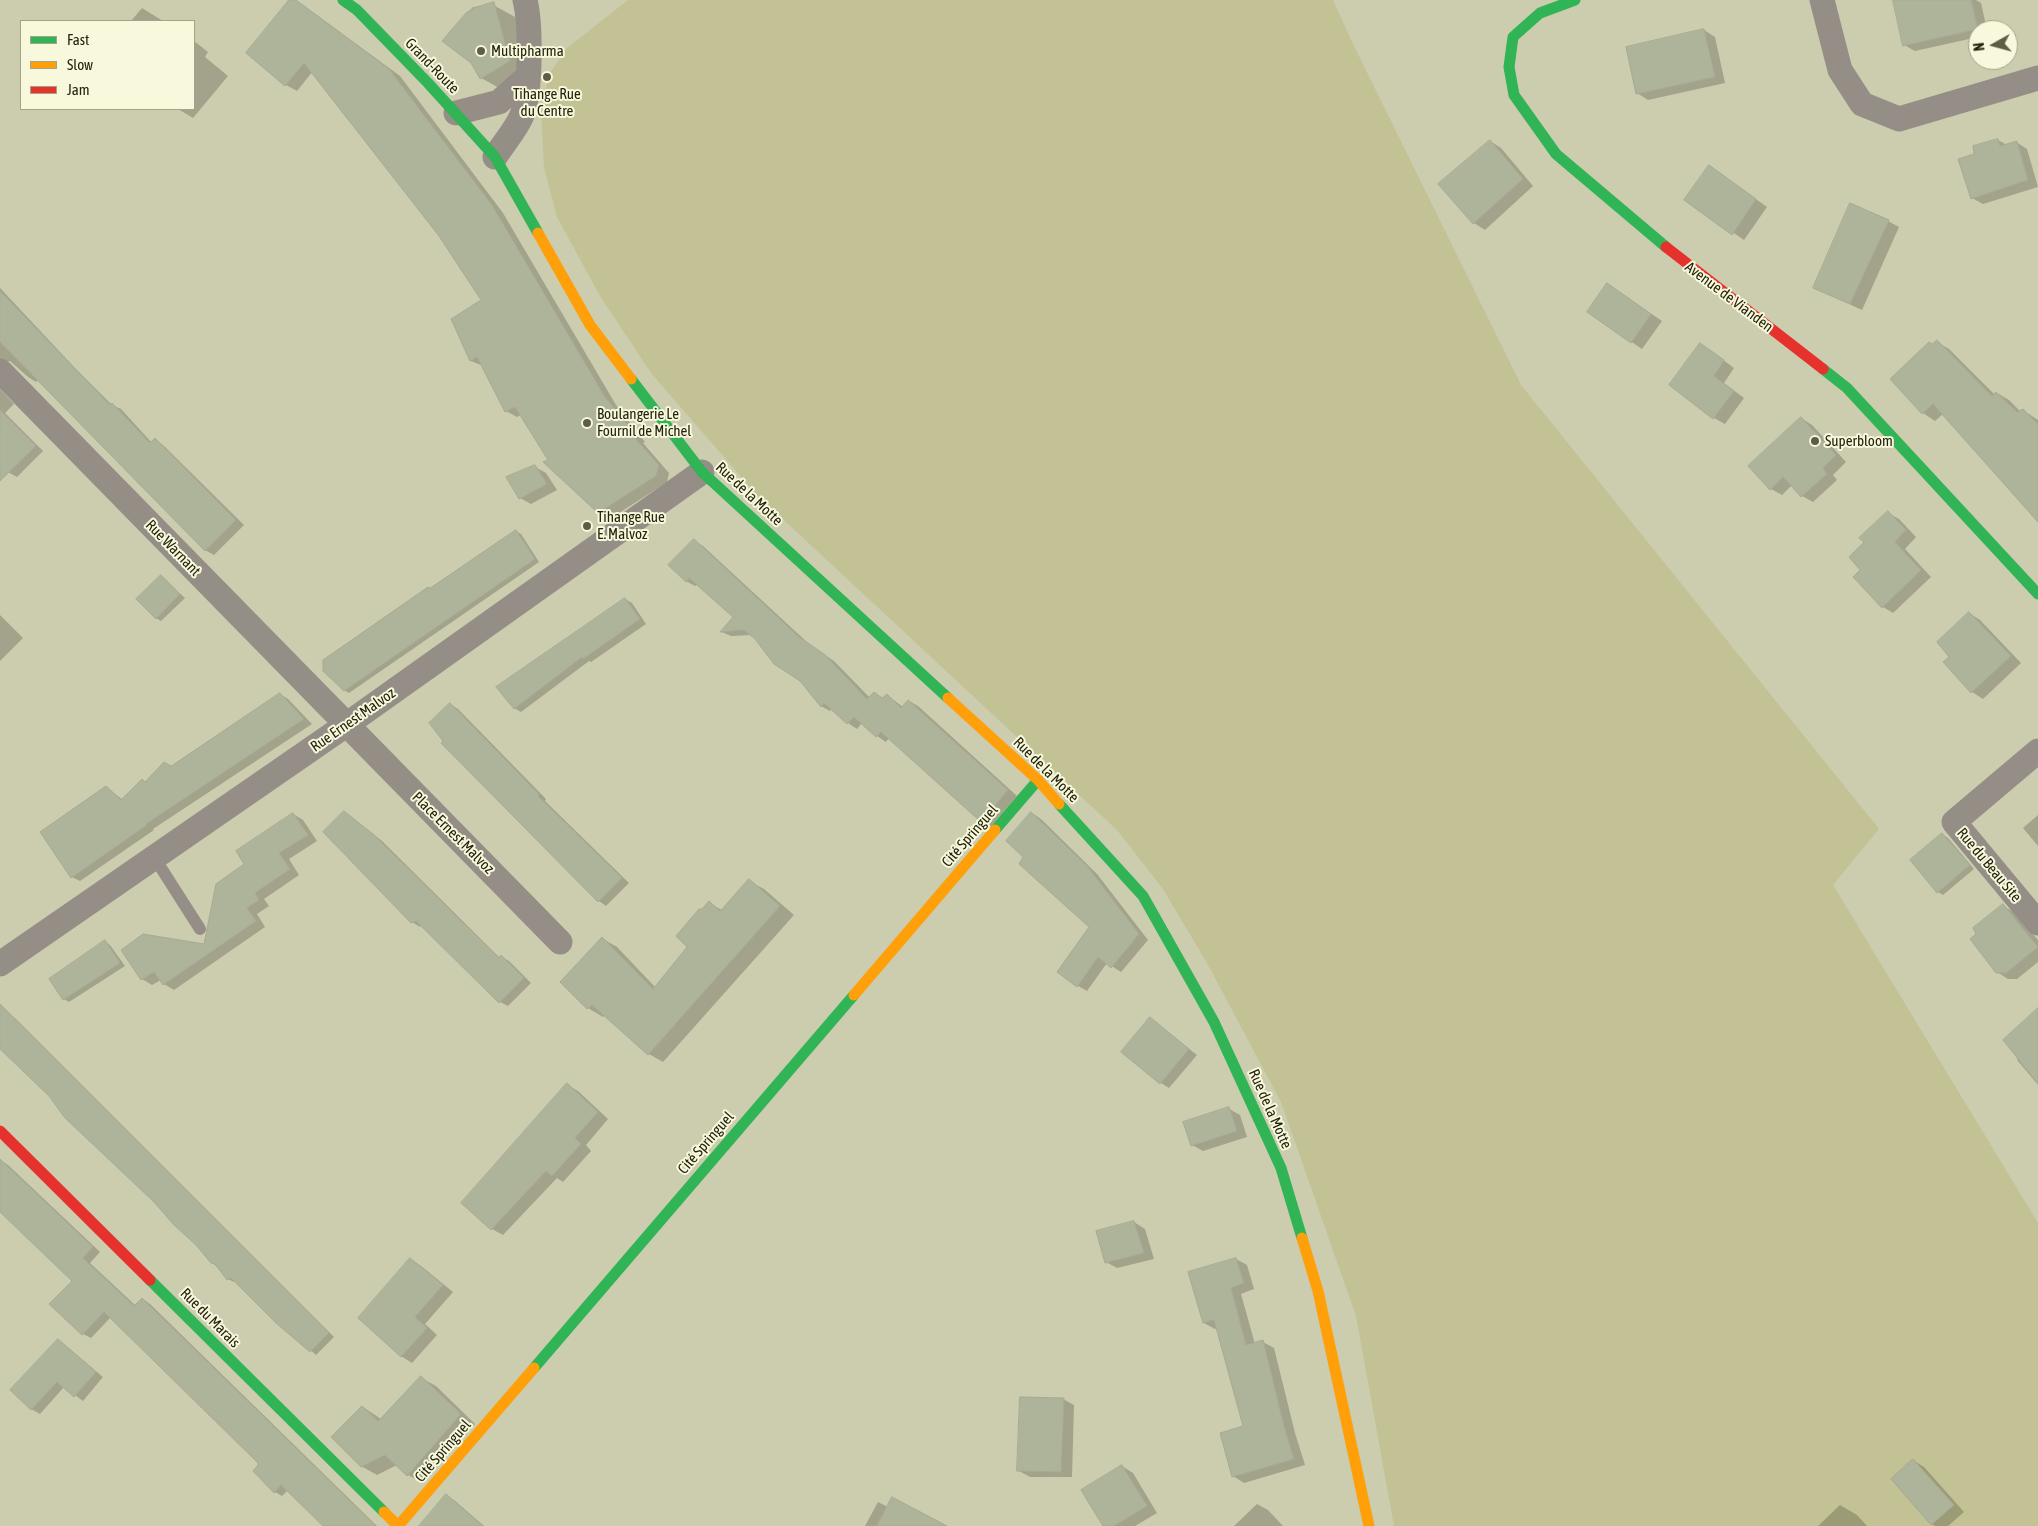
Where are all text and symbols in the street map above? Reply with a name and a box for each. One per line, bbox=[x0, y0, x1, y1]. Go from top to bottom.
legend bbox=[20, 20, 195, 110]
north arrow bbox=[1968, 20, 2018, 70]
text: Fast bbox=[67, 31, 89, 48]
street label: Grand-Route bbox=[401, 35, 463, 97]
place label: Multipharma bbox=[491, 42, 564, 60]
text: N bbox=[1971, 42, 1988, 52]
marker: Multipharma bbox=[475, 45, 487, 57]
text: Slow bbox=[67, 56, 93, 73]
marker: Tihange Rue du Centre bbox=[541, 71, 553, 83]
text: Jam bbox=[67, 81, 90, 98]
place label: Tihange Rue du Centre bbox=[513, 85, 581, 120]
street label: Avenue de Vianden bbox=[1681, 258, 1777, 336]
place label: Boulangerie Le Fournil de Michel bbox=[597, 405, 691, 440]
marker: Boulangerie Le Fournil de Michel bbox=[581, 417, 593, 429]
place label: Superbloom bbox=[1825, 432, 1893, 450]
marker: Superbloom bbox=[1809, 435, 1821, 447]
street label: Rue de la Motte bbox=[712, 458, 786, 530]
place label: Tihange Rue E. Malvoz bbox=[597, 508, 665, 543]
street label: Rue Warnant bbox=[142, 516, 204, 580]
marker: Tihange Rue E. Malvoz bbox=[581, 520, 593, 532]
street label: Rue Ernest Malvoz bbox=[307, 684, 399, 756]
street label: Rue de la Motte bbox=[1010, 734, 1082, 806]
street label: Place Ernest Malvoz bbox=[408, 788, 498, 878]
street label: Cité Springuel bbox=[938, 801, 1002, 871]
street label: Rue du Beau Site bbox=[1953, 824, 2025, 906]
street label: Rue de la Motte bbox=[1244, 1067, 1296, 1151]
street label: Cité Springuel bbox=[674, 1108, 738, 1178]
street label: Rue du Marais bbox=[176, 1284, 244, 1352]
street label: Cité Springuel bbox=[411, 1416, 475, 1486]

